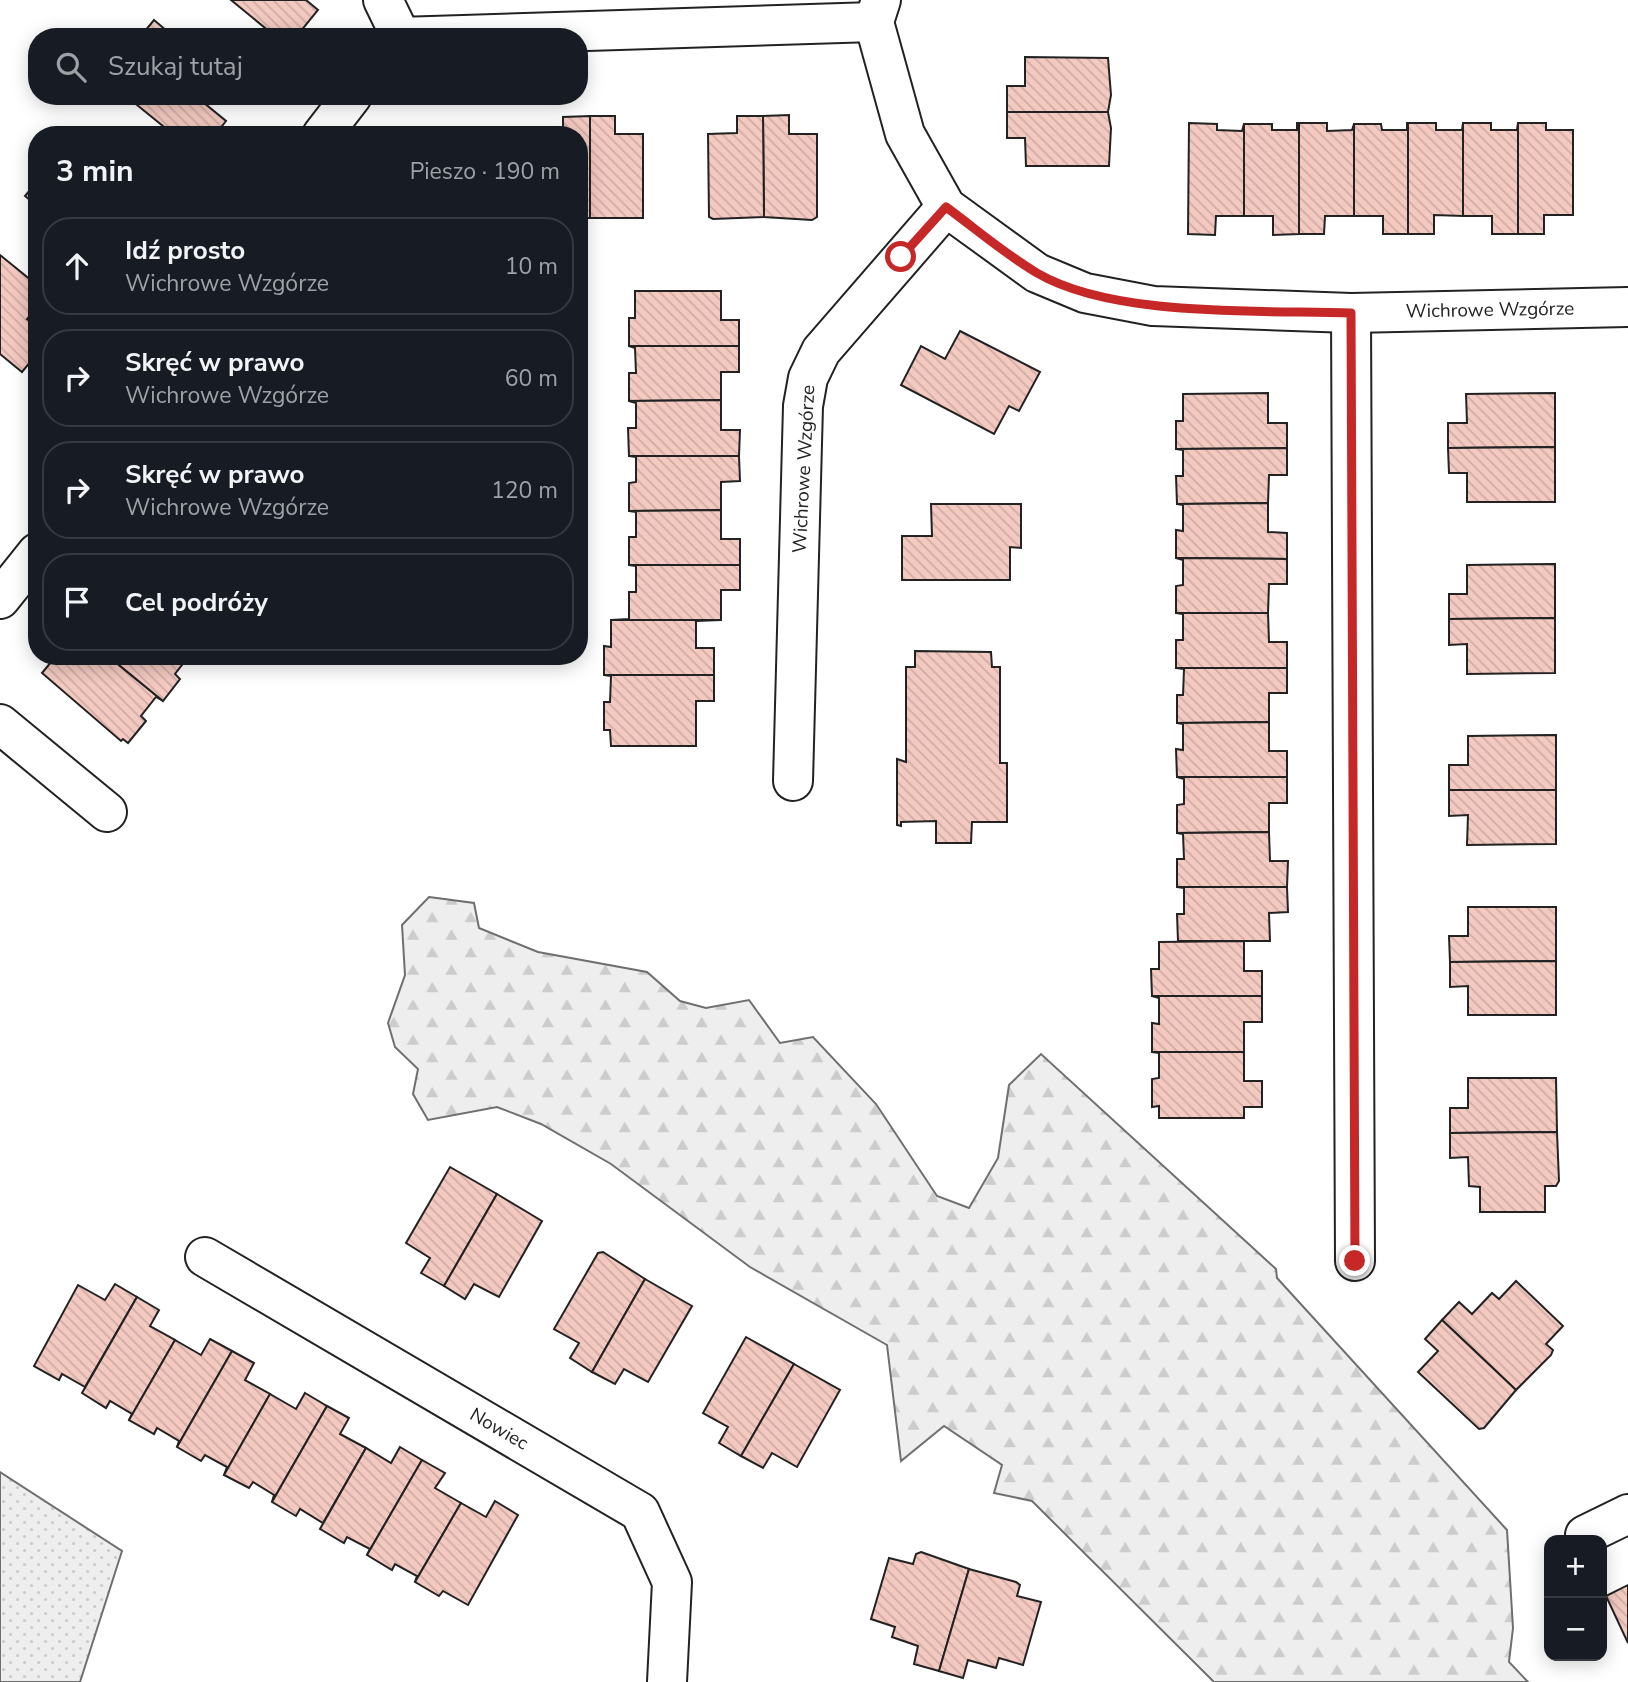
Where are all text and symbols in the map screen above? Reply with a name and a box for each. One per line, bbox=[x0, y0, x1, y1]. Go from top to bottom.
search box bbox=[28, 28, 588, 105]
icon: search bbox=[52, 48, 90, 86]
text: Szukaj tutaj bbox=[108, 49, 243, 84]
text: 3 min bbox=[56, 151, 134, 192]
text: Pieszo · 190 m bbox=[410, 156, 560, 187]
text: Idź prosto bbox=[125, 233, 245, 268]
route start bbox=[885, 241, 916, 272]
icon: ahead bbox=[58, 247, 96, 285]
text: 10 m bbox=[505, 251, 558, 282]
text: Wichrowe Wzgórze bbox=[125, 268, 329, 299]
street label: Wichrowe Wzgórze bbox=[1405, 296, 1575, 324]
text: Skręć w prawo bbox=[125, 345, 305, 380]
icon: right bbox=[58, 359, 96, 397]
text: 60 m bbox=[505, 363, 558, 394]
text: Wichrowe Wzgórze bbox=[125, 380, 329, 411]
street label: Wichrowe Wzgórze bbox=[787, 384, 821, 554]
text: Skręć w prawo bbox=[125, 457, 305, 492]
icon: right bbox=[58, 471, 96, 509]
text: 120 m bbox=[491, 475, 558, 506]
text: Wichrowe Wzgórze bbox=[125, 492, 329, 523]
icon: arrive bbox=[58, 583, 96, 621]
text: Cel podróży bbox=[125, 585, 268, 620]
route end bbox=[1339, 1245, 1370, 1276]
street label: Nowiec bbox=[465, 1402, 533, 1456]
map controls bbox=[1544, 1535, 1607, 1661]
button: + bbox=[1544, 1535, 1607, 1598]
button: − bbox=[1544, 1598, 1607, 1661]

